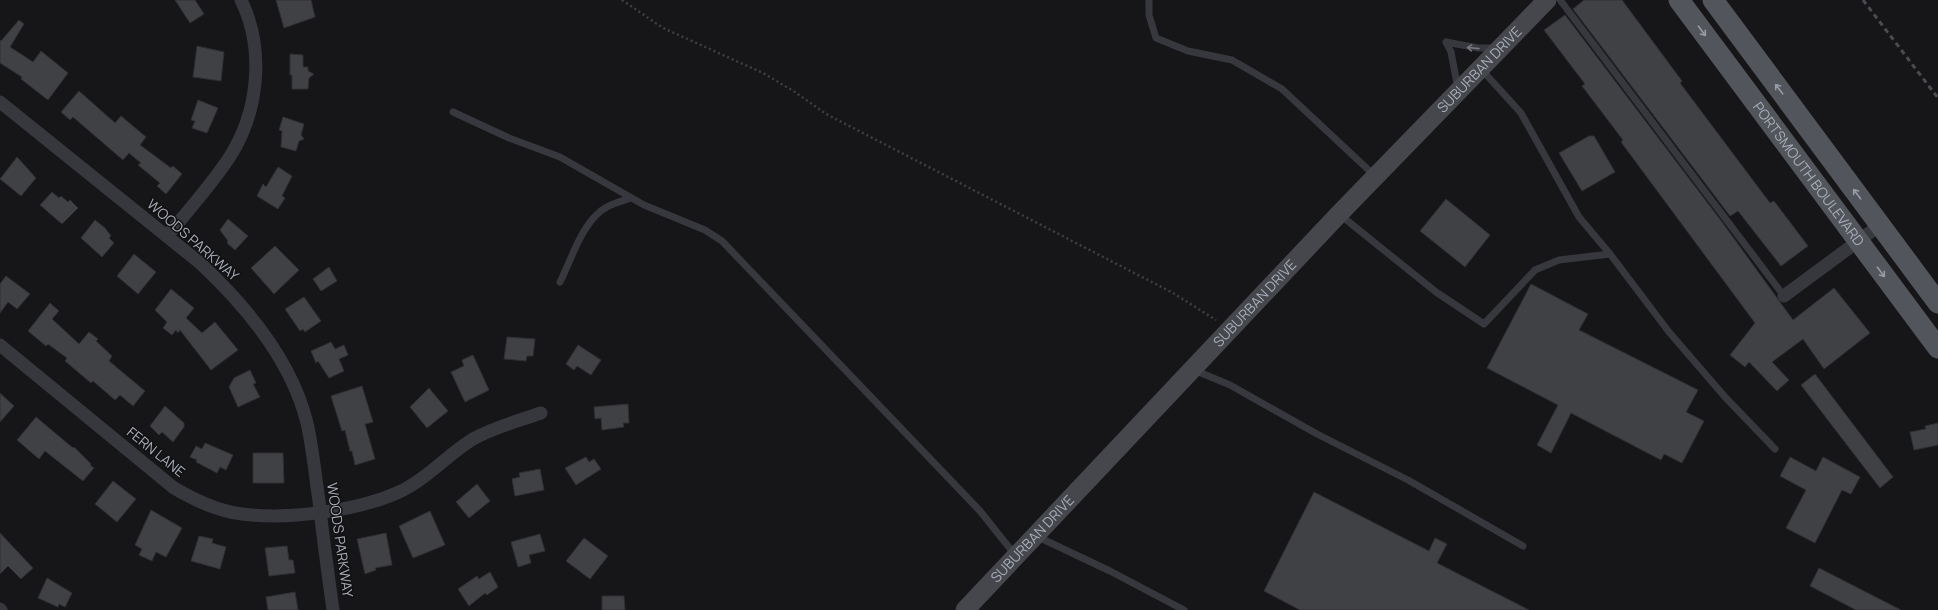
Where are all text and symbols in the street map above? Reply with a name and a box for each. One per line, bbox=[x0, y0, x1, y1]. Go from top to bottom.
street label: SUBURBAN DRIVE bbox=[1433, 22, 1525, 117]
one-way arrow bbox=[1698, 26, 1706, 37]
one-way arrow bbox=[1467, 44, 1480, 51]
one-way arrow bbox=[1775, 84, 1783, 95]
street label: PORTSMOUTH BOULEVARD bbox=[1749, 98, 1869, 250]
one-way arrow bbox=[1853, 188, 1861, 199]
street label: WOODS PARKWAY bbox=[143, 195, 243, 285]
street label: SUBURBAN DRIVE bbox=[1209, 255, 1300, 351]
one-way arrow bbox=[1877, 267, 1886, 278]
street label: FERN LANE bbox=[123, 422, 189, 481]
street label: WOODS PARKWAY bbox=[323, 481, 358, 599]
street label: SUBURBAN DRIVE bbox=[986, 491, 1078, 586]

